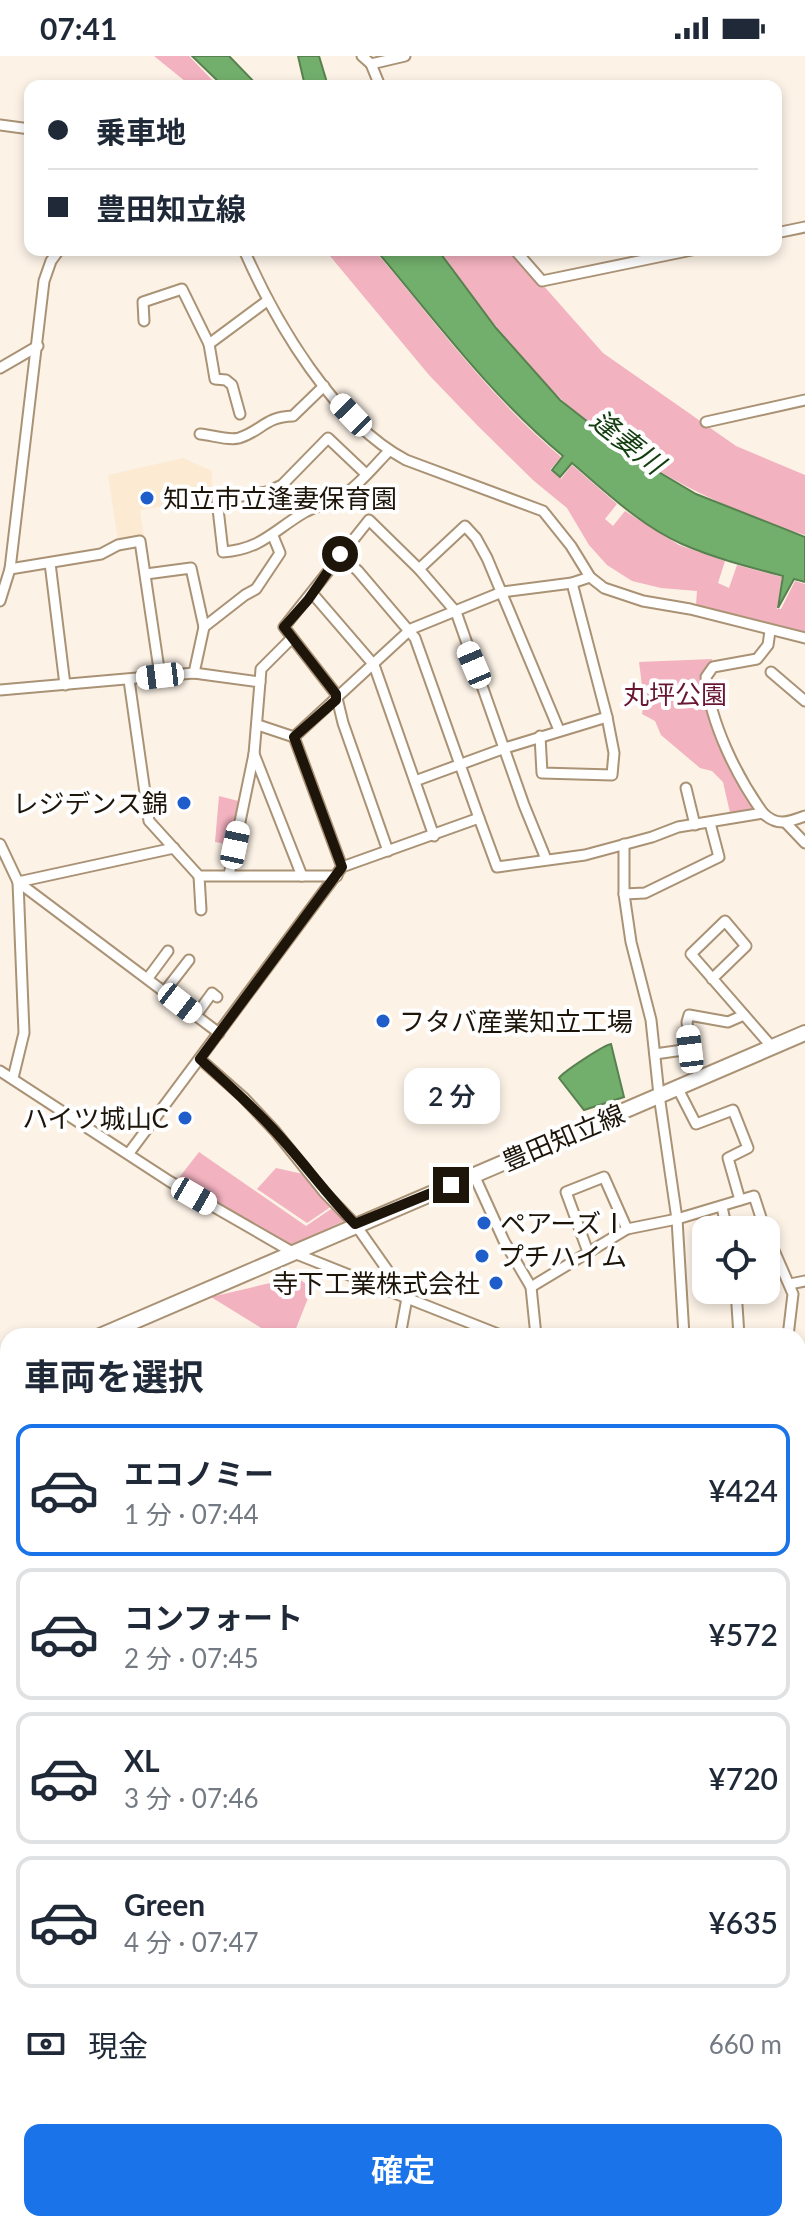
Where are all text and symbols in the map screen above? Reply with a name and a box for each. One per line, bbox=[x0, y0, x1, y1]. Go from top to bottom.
text: 07:41 bbox=[40, 10, 117, 46]
text: 乗車地 bbox=[96, 113, 186, 149]
text: 豊田知立線 bbox=[96, 190, 246, 226]
car bbox=[326, 389, 376, 441]
water label: 逢妻川 bbox=[584, 402, 674, 482]
place label: 知立市立逢妻保育園 bbox=[163, 482, 397, 514]
marker: 知立市立逢妻保育園 bbox=[138, 489, 156, 507]
route start bbox=[322, 536, 358, 572]
car bbox=[454, 638, 494, 692]
car bbox=[135, 661, 185, 691]
park label: 丸坪公園 bbox=[623, 678, 727, 710]
place label: レジデンス錦 bbox=[13, 787, 168, 819]
marker: レジデンス錦 bbox=[175, 794, 193, 812]
car bbox=[218, 819, 252, 871]
car bbox=[154, 979, 206, 1027]
place label: フタバ産業知立工場 bbox=[399, 1005, 633, 1037]
marker: フタバ産業知立工場 bbox=[374, 1012, 392, 1030]
car bbox=[675, 1024, 705, 1074]
callout: 2 分 bbox=[403, 1069, 499, 1125]
text: 2 分 bbox=[428, 1080, 476, 1112]
street label: 豊田知立線 bbox=[497, 1097, 629, 1177]
place label: ハイツ城山C bbox=[22, 1102, 169, 1134]
marker: ハイツ城山C bbox=[176, 1109, 194, 1127]
route end bbox=[433, 1167, 469, 1203]
car bbox=[167, 1174, 221, 1218]
place label: ペアーズⅠ bbox=[500, 1207, 627, 1239]
marker: ペアーズⅠ bbox=[475, 1214, 493, 1232]
map controls bbox=[692, 1216, 780, 1304]
button: locate bbox=[692, 1216, 780, 1304]
place label: プチハイム bbox=[498, 1240, 627, 1272]
marker: プチハイム bbox=[473, 1247, 491, 1265]
place label: 寺下工業株式会社 bbox=[272, 1267, 480, 1299]
marker: 寺下工業株式会社 bbox=[487, 1274, 505, 1292]
text: 車両を選択 bbox=[24, 1354, 204, 1398]
icon: car bbox=[28, 1454, 100, 1526]
text: エコノミー bbox=[124, 1455, 274, 1491]
text: ¥424 bbox=[708, 1472, 778, 1508]
text: 1 分 · 07:44 bbox=[124, 1498, 259, 1530]
icon: car bbox=[28, 1598, 100, 1670]
text: コンフォート bbox=[124, 1599, 303, 1635]
text: ¥572 bbox=[708, 1616, 778, 1652]
text: 2 分 · 07:45 bbox=[124, 1642, 259, 1674]
icon: car bbox=[28, 1742, 100, 1814]
text: XL bbox=[124, 1742, 160, 1778]
text: ¥720 bbox=[708, 1760, 778, 1796]
text: 3 分 · 07:46 bbox=[124, 1782, 259, 1814]
icon: car bbox=[28, 1886, 100, 1958]
text: Green bbox=[124, 1886, 205, 1922]
text: ¥635 bbox=[708, 1904, 778, 1940]
text: 4 分 · 07:47 bbox=[124, 1926, 259, 1958]
icon: cash bbox=[24, 2022, 68, 2066]
text: 現金 bbox=[88, 2027, 148, 2063]
text: 660 m bbox=[709, 2028, 782, 2060]
button: 確定 bbox=[24, 2124, 782, 2216]

